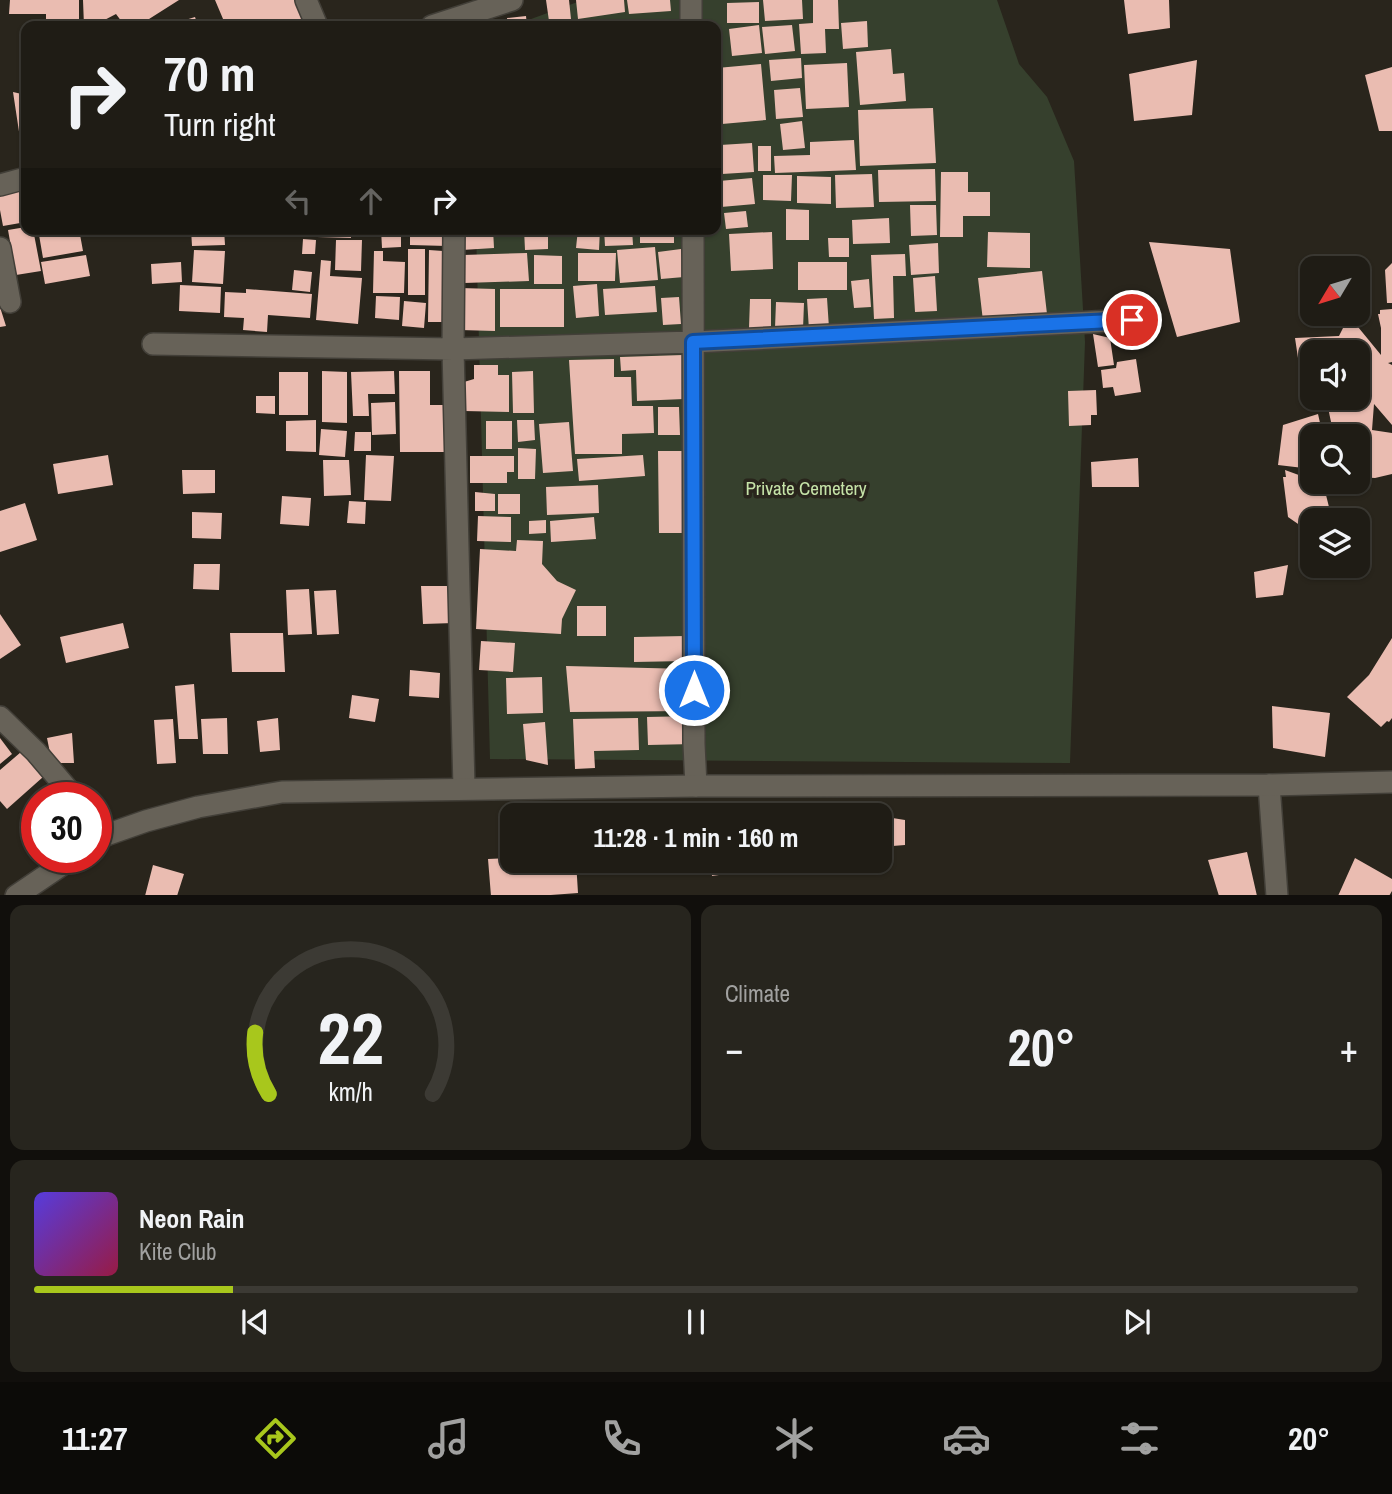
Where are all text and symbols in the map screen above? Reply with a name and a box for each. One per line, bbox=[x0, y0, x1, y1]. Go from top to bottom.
text: 70 m bbox=[164, 40, 256, 106]
icon: right bbox=[49, 49, 140, 140]
text: Turn right bbox=[164, 103, 276, 146]
icon: left bbox=[279, 182, 317, 220]
icon: ahead bbox=[352, 182, 390, 220]
icon: right bbox=[425, 182, 463, 220]
north arrow bbox=[1300, 256, 1370, 326]
map controls bbox=[1300, 256, 1370, 578]
pin bbox=[1102, 290, 1162, 350]
icon: arrive bbox=[1113, 301, 1151, 339]
button: sound bbox=[1300, 340, 1370, 410]
button: search bbox=[1300, 424, 1370, 494]
park label: Private Cemetery bbox=[745, 475, 867, 501]
button: layers bbox=[1300, 508, 1370, 578]
position arrow bbox=[657, 653, 731, 727]
speed limit sign: 30 bbox=[21, 782, 112, 873]
text: 11:28 · 1 min · 160 m bbox=[593, 820, 799, 855]
text: Climate bbox=[725, 978, 790, 1009]
text: 22 bbox=[317, 989, 384, 1087]
text: 20° bbox=[1007, 1012, 1076, 1082]
text: − bbox=[725, 1023, 743, 1074]
text: + bbox=[1340, 1023, 1358, 1074]
text: km/h bbox=[328, 1074, 373, 1108]
text: Neon Rain bbox=[139, 1201, 244, 1236]
text: Kite Club bbox=[139, 1236, 217, 1267]
icon: previous bbox=[236, 1303, 274, 1341]
icon: pause bbox=[677, 1303, 715, 1341]
icon: next bbox=[1118, 1303, 1156, 1341]
icon: directions bbox=[251, 1414, 300, 1463]
icon: music bbox=[424, 1414, 473, 1463]
icon: phone bbox=[597, 1414, 646, 1463]
icon: climate bbox=[770, 1414, 819, 1463]
icon: car bbox=[942, 1414, 991, 1463]
icon: filters bbox=[1115, 1414, 1164, 1463]
text: 11:27 bbox=[62, 1417, 128, 1460]
text: 20° bbox=[1288, 1417, 1330, 1460]

